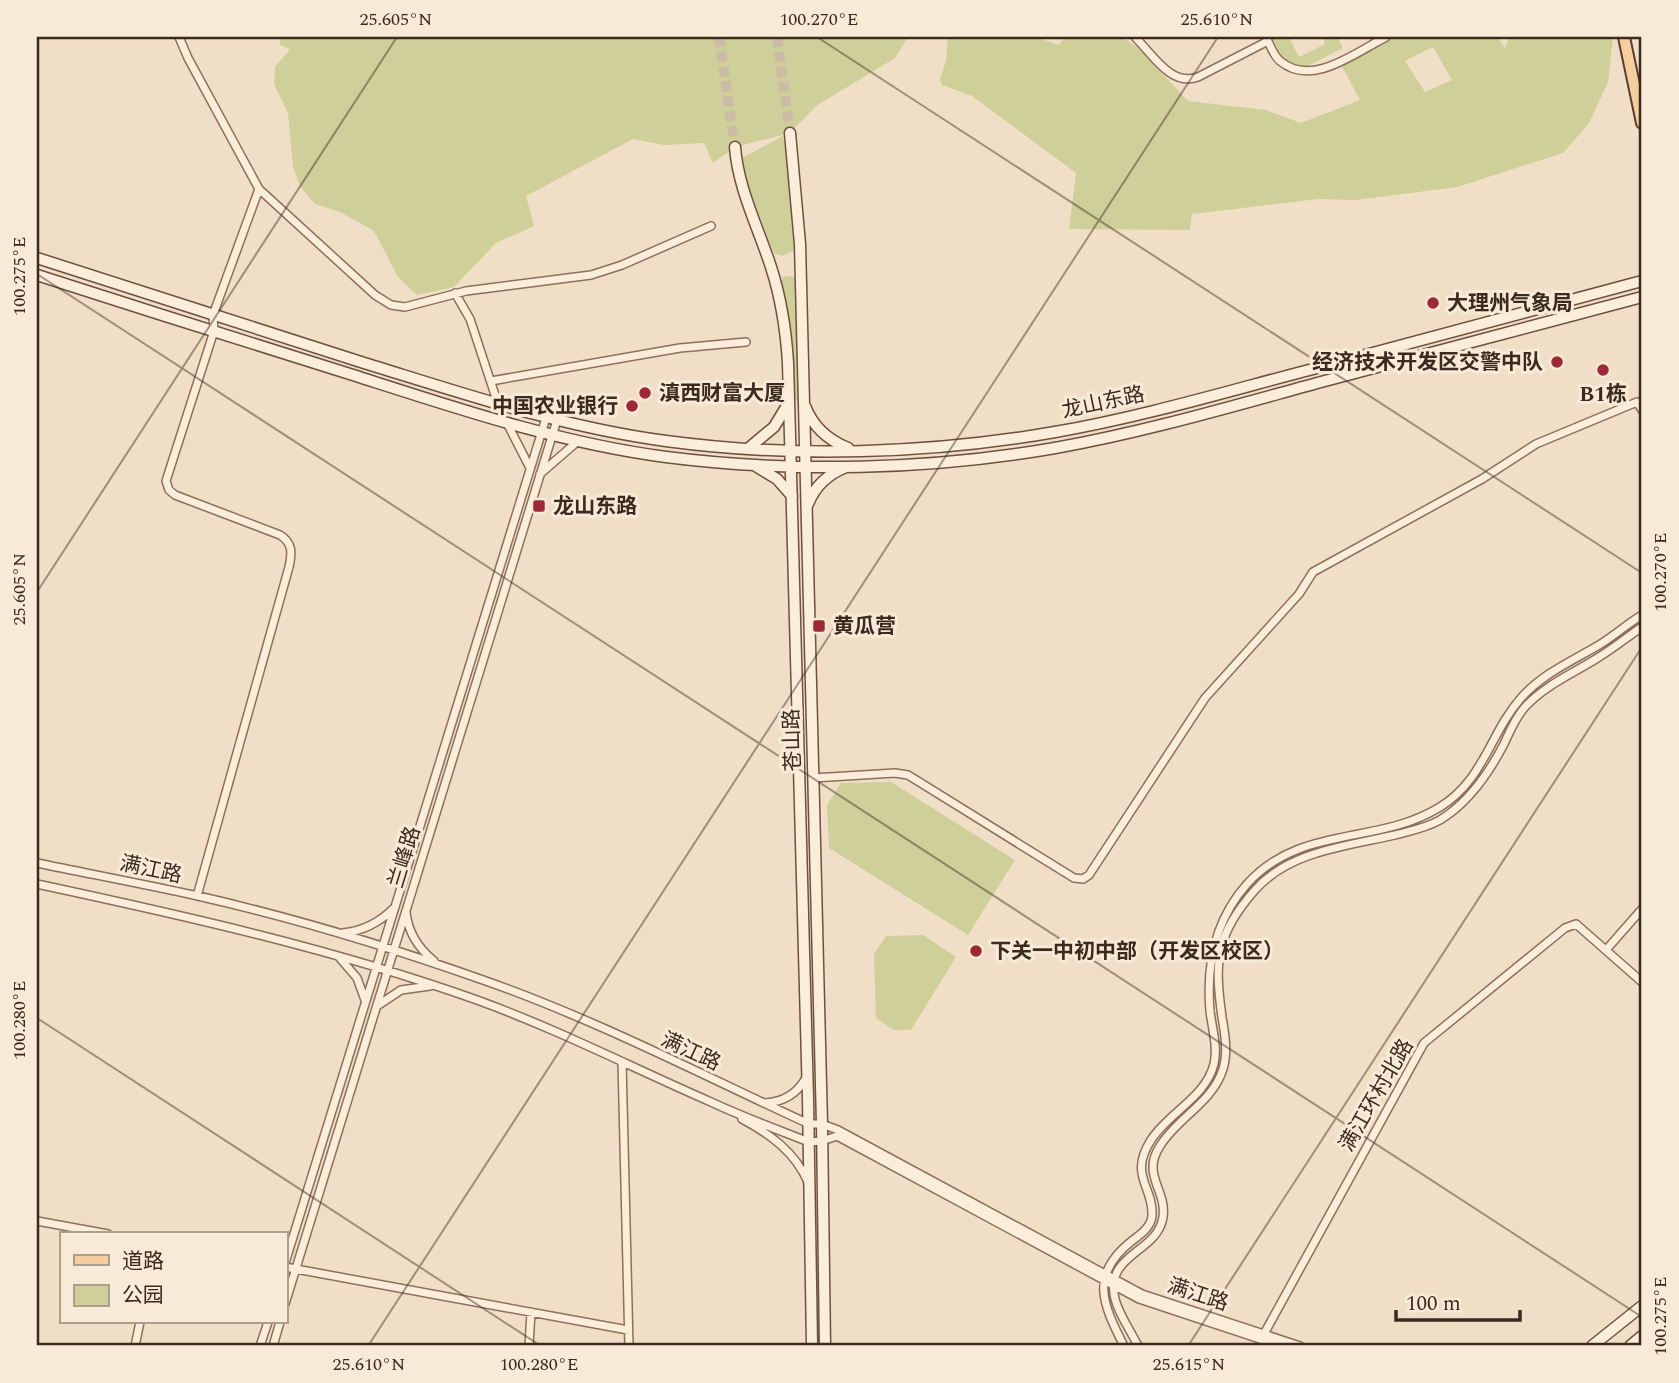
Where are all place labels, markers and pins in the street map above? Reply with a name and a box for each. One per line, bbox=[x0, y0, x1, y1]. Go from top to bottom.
place label: 大理州气象局 bbox=[1447, 288, 1573, 320]
marker: 大理州气象局 bbox=[1425, 295, 1441, 311]
place label: 经济技术开发区交警中队 bbox=[1312, 347, 1543, 379]
marker: 经济技术开发区交警中队 bbox=[1549, 354, 1565, 370]
marker: B1栋 bbox=[1595, 362, 1611, 378]
place label: 滇西财富大厦 bbox=[659, 378, 785, 410]
place label: B1栋 bbox=[1579, 379, 1627, 411]
marker: 滇西财富大厦 bbox=[637, 385, 653, 401]
place label: 中国农业银行 bbox=[492, 391, 618, 423]
marker: 中国农业银行 bbox=[624, 398, 640, 414]
place label: 龙山东路 bbox=[553, 491, 637, 523]
marker: 龙山东路 bbox=[531, 498, 547, 514]
place label: 黄瓜营 bbox=[833, 611, 896, 643]
marker: 黄瓜营 bbox=[811, 618, 827, 634]
place label: 下关一中初中部（开发区校区） bbox=[990, 936, 1284, 968]
marker: 下关一中初中部（开发区校区） bbox=[968, 943, 984, 959]

